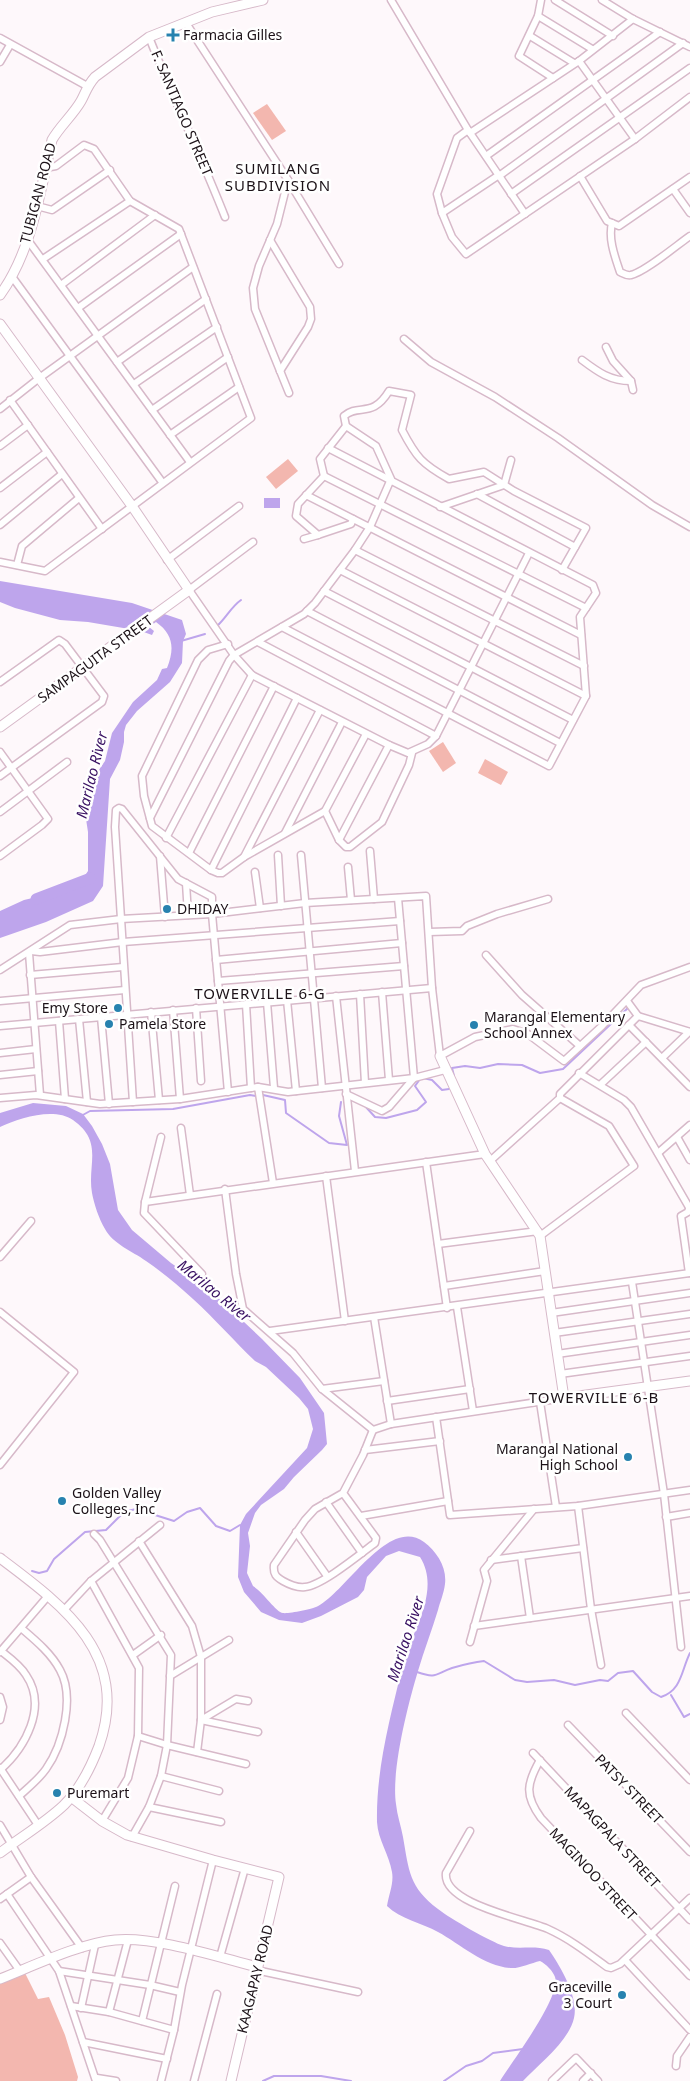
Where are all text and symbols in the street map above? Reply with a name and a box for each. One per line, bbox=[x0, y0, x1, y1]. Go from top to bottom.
place label: Farmacia Gilles bbox=[183, 25, 283, 44]
marker: Farmacia Gilles bbox=[167, 29, 179, 41]
street label: F. SANTIAGO STREET bbox=[147, 47, 218, 179]
street label: TUBIGAN ROAD bbox=[15, 140, 60, 245]
district label: SUMILANG SUBDIVISION bbox=[225, 158, 331, 195]
street label: SAMPAGUITA STREET bbox=[33, 610, 156, 707]
water label: Marilao River bbox=[71, 728, 112, 820]
place label: DHIDAY bbox=[177, 899, 228, 918]
marker: DHIDAY bbox=[161, 903, 173, 915]
district label: TOWERVILLE 6-G bbox=[194, 983, 326, 1003]
place label: Emy Store bbox=[42, 998, 108, 1017]
marker: Emy Store bbox=[112, 1002, 124, 1014]
place label: Marangal Elementary School Annex bbox=[484, 1007, 626, 1042]
place label: Pamela Store bbox=[119, 1014, 206, 1033]
marker: Pamela Store bbox=[103, 1018, 115, 1030]
marker: Marangal Elementary School Annex bbox=[468, 1019, 480, 1031]
water label: Marilao River bbox=[174, 1255, 256, 1327]
district label: TOWERVILLE 6-B bbox=[529, 1387, 659, 1407]
place label: Marangal National High School bbox=[496, 1439, 618, 1474]
marker: Marangal National High School bbox=[622, 1451, 634, 1463]
place label: Golden Valley Colleges, Inc bbox=[72, 1483, 162, 1518]
marker: Golden Valley Colleges, Inc bbox=[56, 1495, 68, 1507]
water label: Marilao River bbox=[382, 1592, 429, 1684]
street label: PATSY STREET bbox=[591, 1750, 668, 1828]
street label: MAPAGPALA STREET bbox=[560, 1782, 665, 1892]
place label: Puremart bbox=[67, 1783, 129, 1802]
marker: Puremart bbox=[51, 1787, 63, 1799]
street label: MAGINOO STREET bbox=[546, 1823, 641, 1924]
street label: KAAGAPAY ROAD bbox=[232, 1923, 277, 2035]
place label: Graceville 3 Court bbox=[548, 1977, 612, 2012]
marker: Graceville 3 Court bbox=[616, 1989, 628, 2001]

